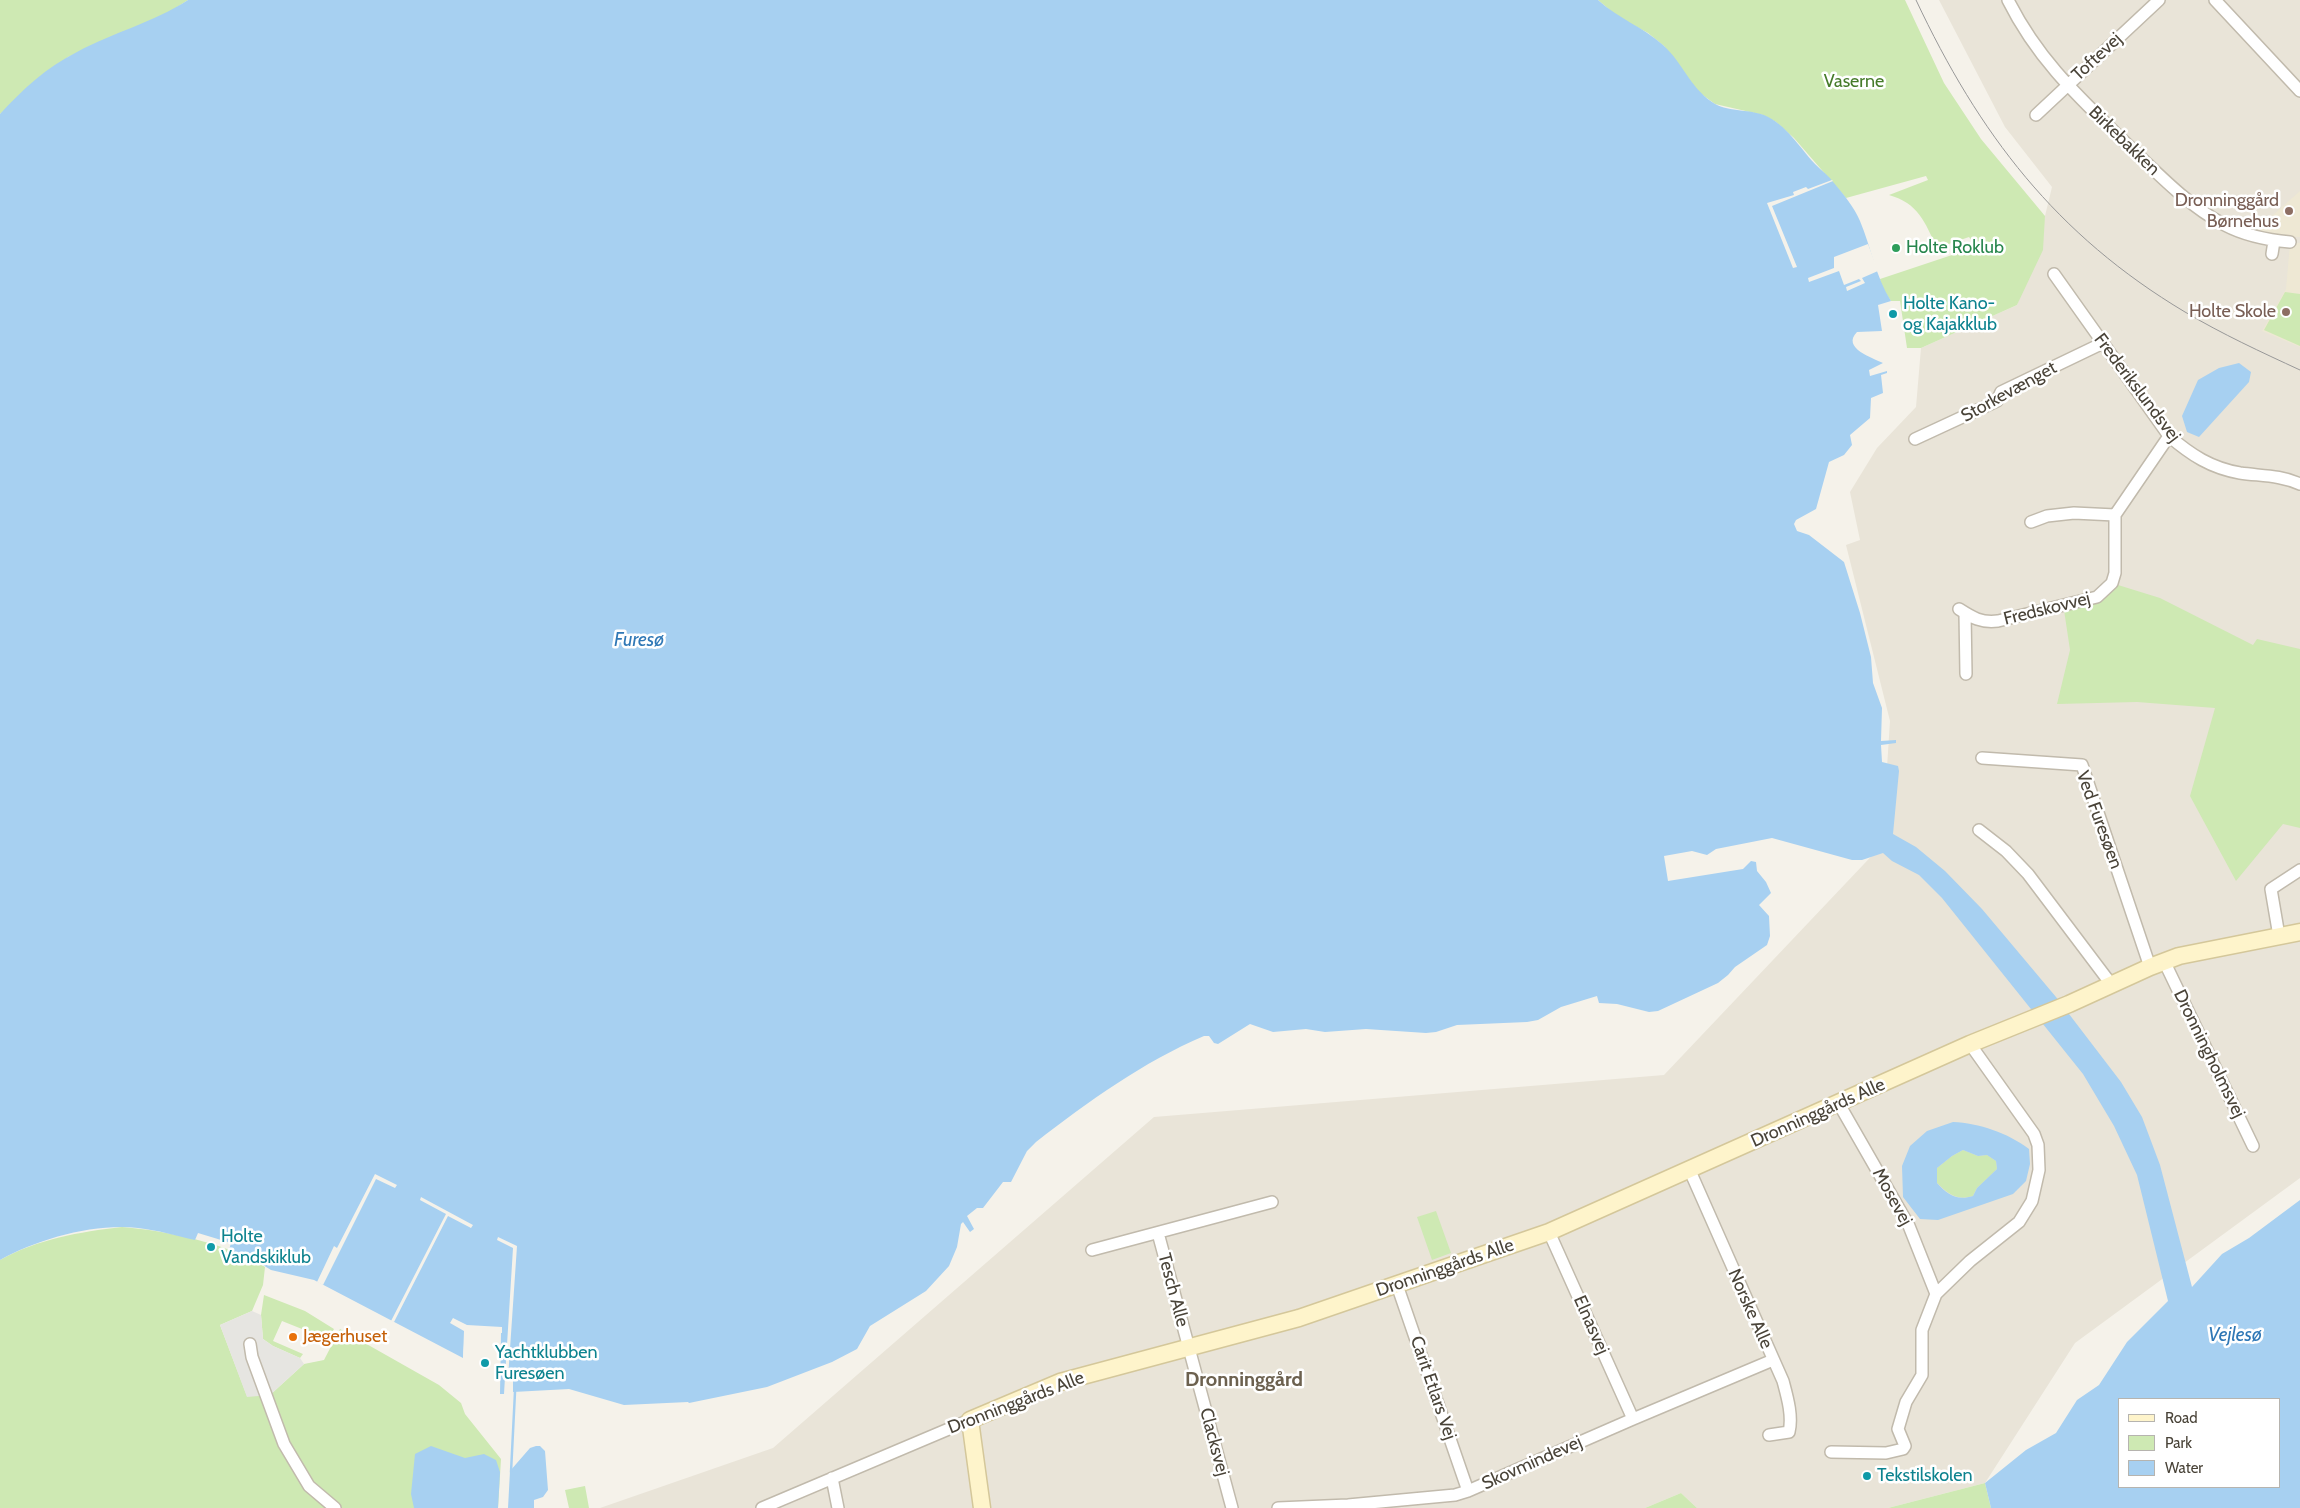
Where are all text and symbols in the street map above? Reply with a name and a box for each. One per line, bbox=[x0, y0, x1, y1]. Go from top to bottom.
street label: Toftevej bbox=[2067, 28, 2127, 86]
park label: Vaserne bbox=[1824, 71, 1884, 93]
street label: Birkebakken bbox=[2084, 102, 2164, 180]
place label: Dronninggård Børnehus bbox=[2175, 190, 2279, 232]
marker: Dronninggård Børnehus bbox=[2283, 205, 2295, 217]
place label: Holte Roklub bbox=[1906, 237, 2004, 259]
marker: Holte Roklub bbox=[1890, 242, 1902, 254]
place label: Holte Kano- og Kajakklub bbox=[1903, 293, 1997, 336]
place label: Holte Skole bbox=[2189, 301, 2276, 323]
marker: Holte Skole bbox=[2280, 306, 2292, 318]
marker: Holte Kano- og Kajakklub bbox=[1887, 308, 1899, 320]
street label: Frederikslundsvej bbox=[2089, 329, 2185, 447]
street label: Storkevænget bbox=[1958, 357, 2060, 427]
street label: Fredskovvej bbox=[2001, 588, 2093, 630]
water label: Furesø bbox=[614, 629, 664, 651]
street label: Ved Furesøen bbox=[2071, 768, 2127, 872]
street label: Dronningholmsvej bbox=[2169, 986, 2249, 1122]
street label: Dronninggårds Alle bbox=[1748, 1074, 1888, 1152]
street label: Mosevej bbox=[1867, 1164, 1917, 1230]
place label: Holte Vandskiklub bbox=[221, 1226, 311, 1268]
street label: Dronninggårds Alle bbox=[1373, 1234, 1517, 1302]
marker: Holte Vandskiklub bbox=[205, 1241, 217, 1253]
street label: Tesch Alle bbox=[1153, 1251, 1193, 1329]
street label: Norske Alle bbox=[1723, 1266, 1777, 1352]
street label: Elnasvej bbox=[1569, 1292, 1613, 1358]
water label: Vejlesø bbox=[2208, 1324, 2262, 1346]
place label: Jægerhuset bbox=[303, 1326, 387, 1348]
marker: Jægerhuset bbox=[287, 1331, 299, 1343]
street label: Carit Etlars Vej bbox=[1405, 1333, 1461, 1443]
place label: Yachtklubben Furesøen bbox=[495, 1342, 597, 1385]
marker: Yachtklubben Furesøen bbox=[479, 1357, 491, 1369]
street label: Dronninggårds Alle bbox=[945, 1367, 1087, 1439]
district label: Dronninggård bbox=[1185, 1368, 1303, 1392]
legend bbox=[2118, 1398, 2280, 1488]
street label: Clacksvej bbox=[1195, 1406, 1233, 1478]
text: Road bbox=[2165, 1409, 2198, 1427]
street label: Skovmindevej bbox=[1479, 1431, 1585, 1495]
text: Park bbox=[2165, 1434, 2192, 1452]
text: Water bbox=[2165, 1459, 2203, 1477]
place label: Tekstilskolen bbox=[1877, 1465, 1972, 1487]
marker: Tekstilskolen bbox=[1861, 1470, 1873, 1482]

